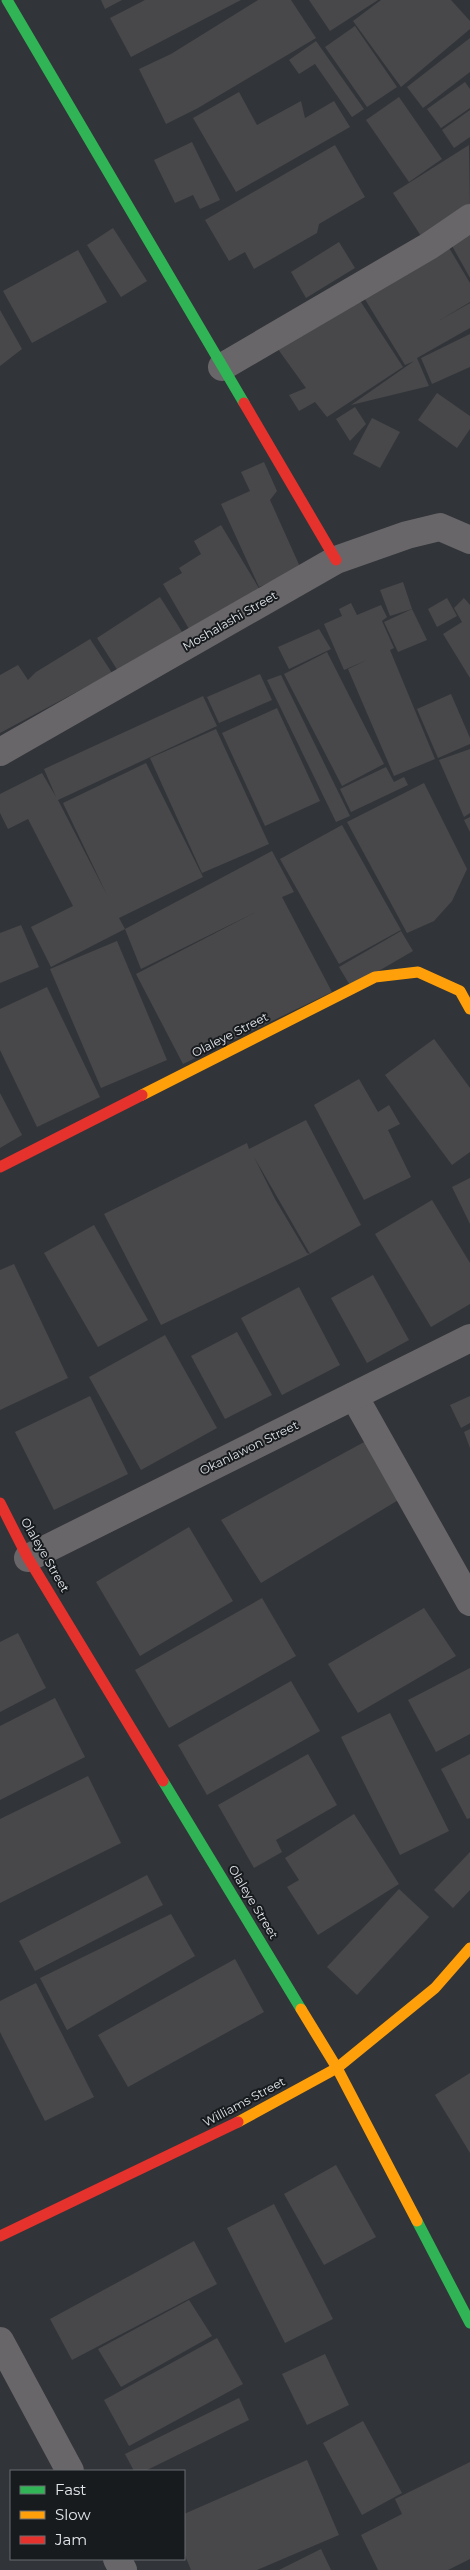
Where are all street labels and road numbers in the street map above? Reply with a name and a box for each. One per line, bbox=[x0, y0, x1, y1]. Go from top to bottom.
street label: Moshalashi Street bbox=[180, 587, 280, 654]
street label: Olaleye Street bbox=[189, 1009, 271, 1060]
street label: Okanlawon Street bbox=[197, 1417, 301, 1478]
street label: Olaleye Street bbox=[18, 1515, 73, 1595]
street label: Olaleye Street bbox=[225, 1862, 281, 1942]
street label: Williams Street bbox=[200, 2073, 288, 2130]

